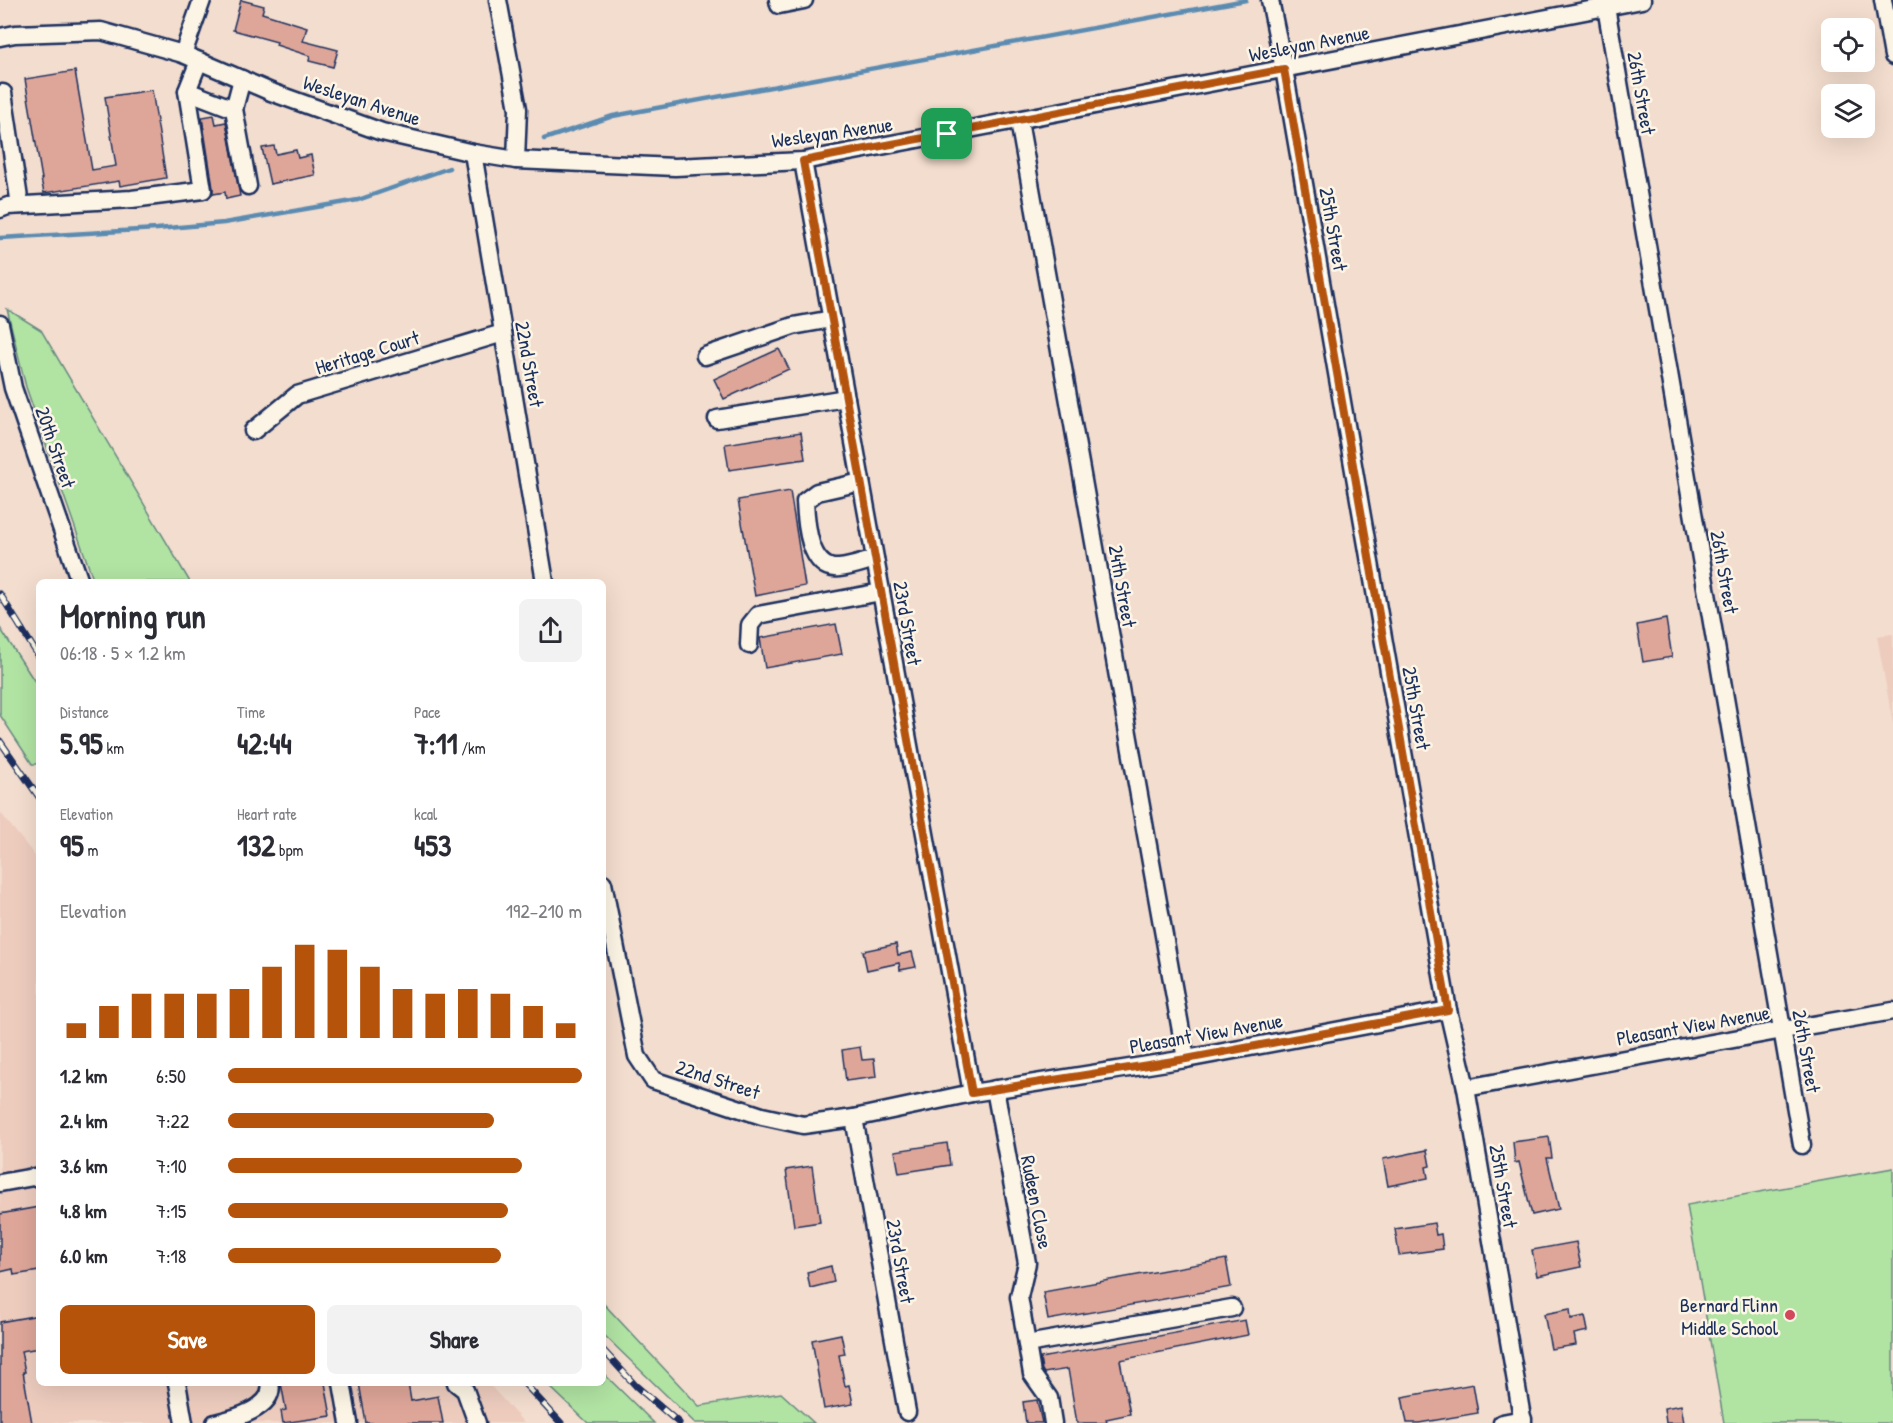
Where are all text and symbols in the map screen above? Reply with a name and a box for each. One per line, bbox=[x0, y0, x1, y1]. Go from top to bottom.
street label: Wesleyan Avenue bbox=[1247, 18, 1371, 68]
map controls bbox=[1821, 18, 1875, 138]
button: locate bbox=[1821, 18, 1875, 72]
street label: 26th Street bbox=[1621, 49, 1663, 138]
street label: Wesleyan Avenue bbox=[300, 68, 424, 132]
button: layers bbox=[1821, 84, 1875, 138]
pin bbox=[921, 108, 972, 159]
street label: Wesleyan Avenue bbox=[770, 110, 894, 154]
icon: arrive bbox=[930, 117, 963, 150]
street label: 25th Street bbox=[1313, 185, 1355, 274]
street label: 22nd Street bbox=[509, 319, 551, 410]
street label: Heritage Court bbox=[312, 323, 423, 381]
street label: 20th Street bbox=[29, 403, 83, 493]
street label: 26th Street bbox=[1704, 528, 1746, 617]
street label: 24th Street bbox=[1102, 543, 1144, 630]
street label: 23rd Street bbox=[887, 579, 929, 668]
text: Morning run bbox=[60, 594, 206, 638]
button: share bbox=[519, 599, 582, 662]
text: 06:18 · 5 × 1.2 km bbox=[60, 639, 186, 666]
street label: 25th Street bbox=[1396, 664, 1438, 753]
text: Distance bbox=[60, 701, 109, 723]
text: Time bbox=[237, 701, 265, 723]
text: Pace bbox=[414, 701, 441, 723]
text: 5.95 bbox=[60, 723, 103, 763]
text: 42:44 bbox=[237, 723, 292, 763]
text: 7:11 bbox=[414, 723, 458, 763]
text: km bbox=[103, 737, 124, 759]
text: /km bbox=[458, 737, 486, 759]
text: Elevation bbox=[60, 803, 113, 825]
text: Heart rate bbox=[237, 803, 297, 825]
text: kcal bbox=[414, 803, 437, 825]
text: 95 bbox=[60, 825, 84, 865]
text: 132 bbox=[237, 825, 275, 865]
text: 453 bbox=[414, 825, 451, 865]
text: m bbox=[84, 839, 98, 861]
text: bpm bbox=[275, 839, 303, 861]
text: Elevation bbox=[60, 897, 126, 924]
text: 192–210 m bbox=[506, 897, 582, 924]
street label: Pleasant View Avenue bbox=[1614, 998, 1772, 1052]
street label: Pleasant View Avenue bbox=[1127, 1006, 1285, 1060]
street label: 26th Street bbox=[1786, 1007, 1828, 1096]
street label: 22nd Street bbox=[673, 1053, 764, 1106]
text: 1.2 km bbox=[60, 1062, 107, 1089]
text: 6:50 bbox=[156, 1062, 186, 1089]
text: 2.4 km bbox=[60, 1107, 108, 1134]
text: 7:22 bbox=[156, 1107, 189, 1134]
street label: 25th Street bbox=[1483, 1142, 1525, 1231]
text: 3.6 km bbox=[60, 1152, 108, 1179]
text: 7:10 bbox=[156, 1152, 187, 1179]
street label: Rudeen Close bbox=[1015, 1153, 1059, 1251]
text: 4.8 km bbox=[60, 1197, 107, 1224]
text: 7:15 bbox=[156, 1197, 186, 1224]
street label: 23rd Street bbox=[880, 1217, 922, 1306]
text: 6.0 km bbox=[60, 1242, 108, 1269]
text: 7:18 bbox=[156, 1242, 186, 1269]
place label: Bernard Flinn Middle School bbox=[1680, 1291, 1779, 1341]
button: Save bbox=[60, 1305, 315, 1374]
button: Share bbox=[327, 1305, 582, 1374]
marker: Bernard Flinn Middle School bbox=[1783, 1308, 1797, 1322]

